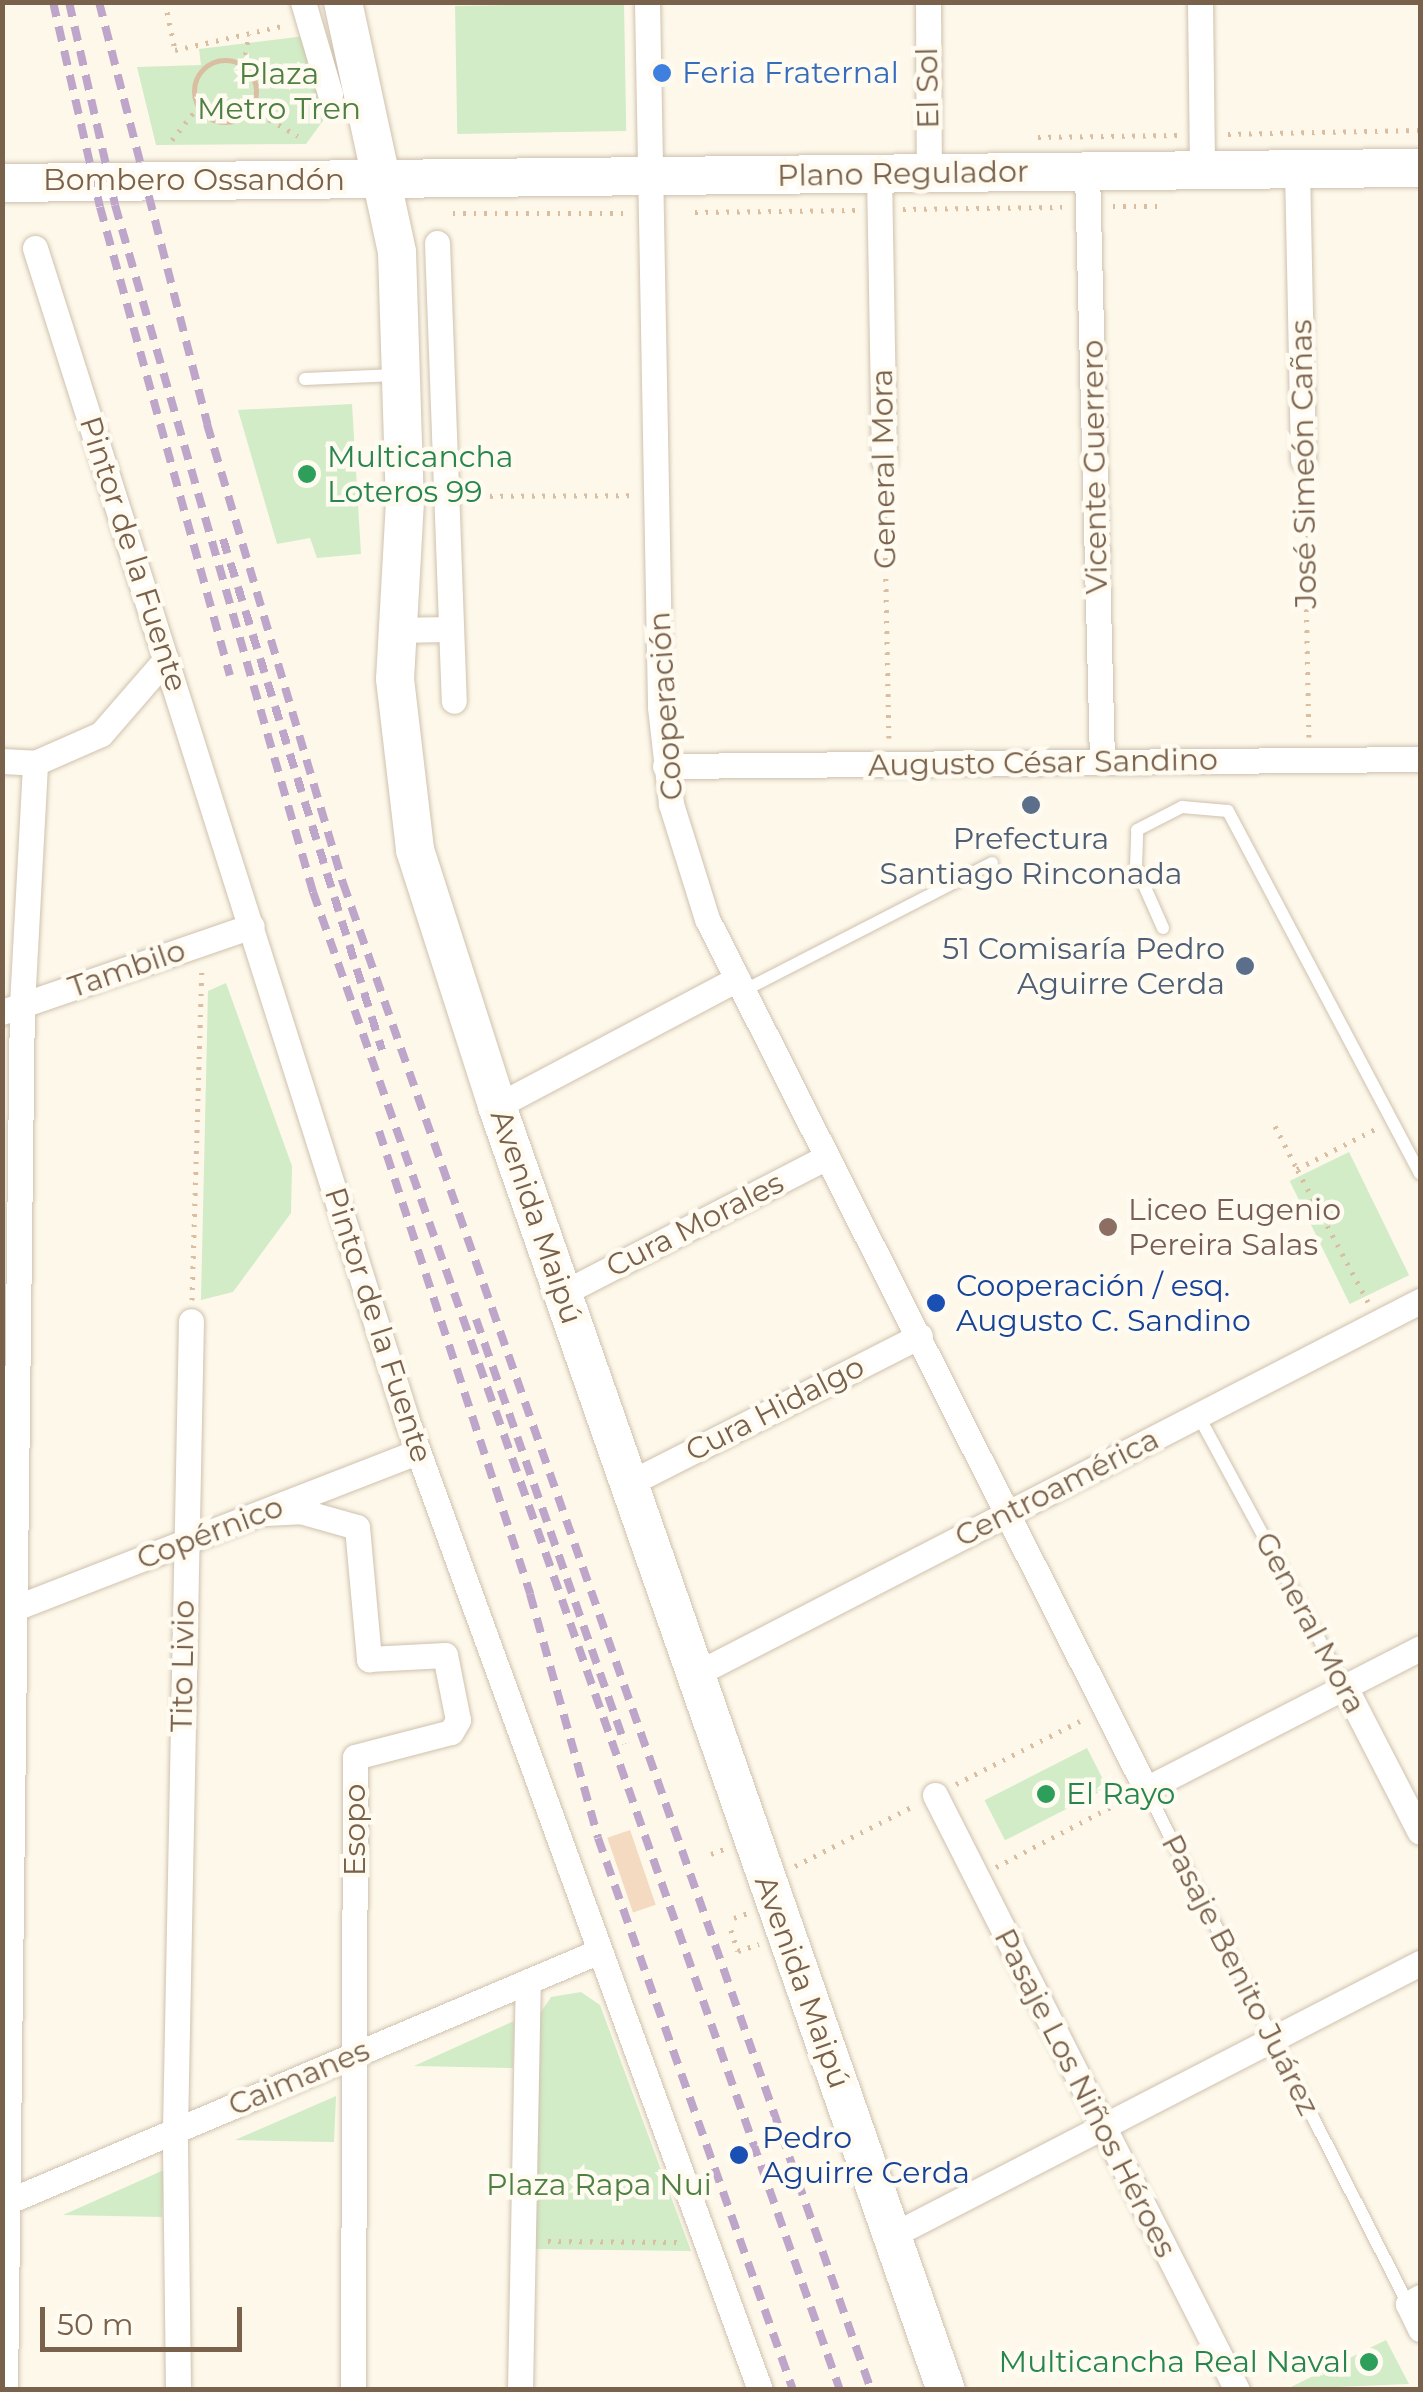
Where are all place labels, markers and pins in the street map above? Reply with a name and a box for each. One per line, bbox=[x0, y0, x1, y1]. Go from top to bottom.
place label: Feria Fraternal bbox=[682, 55, 899, 91]
marker: Feria Fraternal bbox=[651, 62, 673, 84]
place label: Multicancha Loteros 99 bbox=[327, 439, 513, 510]
marker: Multicancha Loteros 99 bbox=[296, 463, 318, 485]
marker: Prefectura Santiago Rinconada bbox=[1020, 794, 1042, 816]
place label: Prefectura Santiago Rinconada bbox=[879, 821, 1183, 892]
place label: 51 Comisaría Pedro Aguirre Cerda bbox=[942, 931, 1225, 1002]
marker: 51 Comisaría Pedro Aguirre Cerda bbox=[1234, 955, 1256, 977]
place label: Liceo Eugenio Pereira Salas bbox=[1128, 1192, 1341, 1262]
marker: Liceo Eugenio Pereira Salas bbox=[1097, 1216, 1119, 1238]
place label: Cooperación / esq. Augusto C. Sandino bbox=[956, 1268, 1251, 1338]
marker: Cooperación / esq. Augusto C. Sandino bbox=[925, 1292, 947, 1314]
place label: El Rayo bbox=[1066, 1776, 1175, 1812]
marker: El Rayo bbox=[1035, 1783, 1057, 1805]
place label: Pedro Aguirre Cerda bbox=[762, 2120, 970, 2190]
marker: Pedro Aguirre Cerda bbox=[726, 2142, 752, 2168]
place label: Multicancha Real Naval bbox=[999, 2344, 1349, 2380]
marker: Multicancha Real Naval bbox=[1358, 2351, 1380, 2373]

